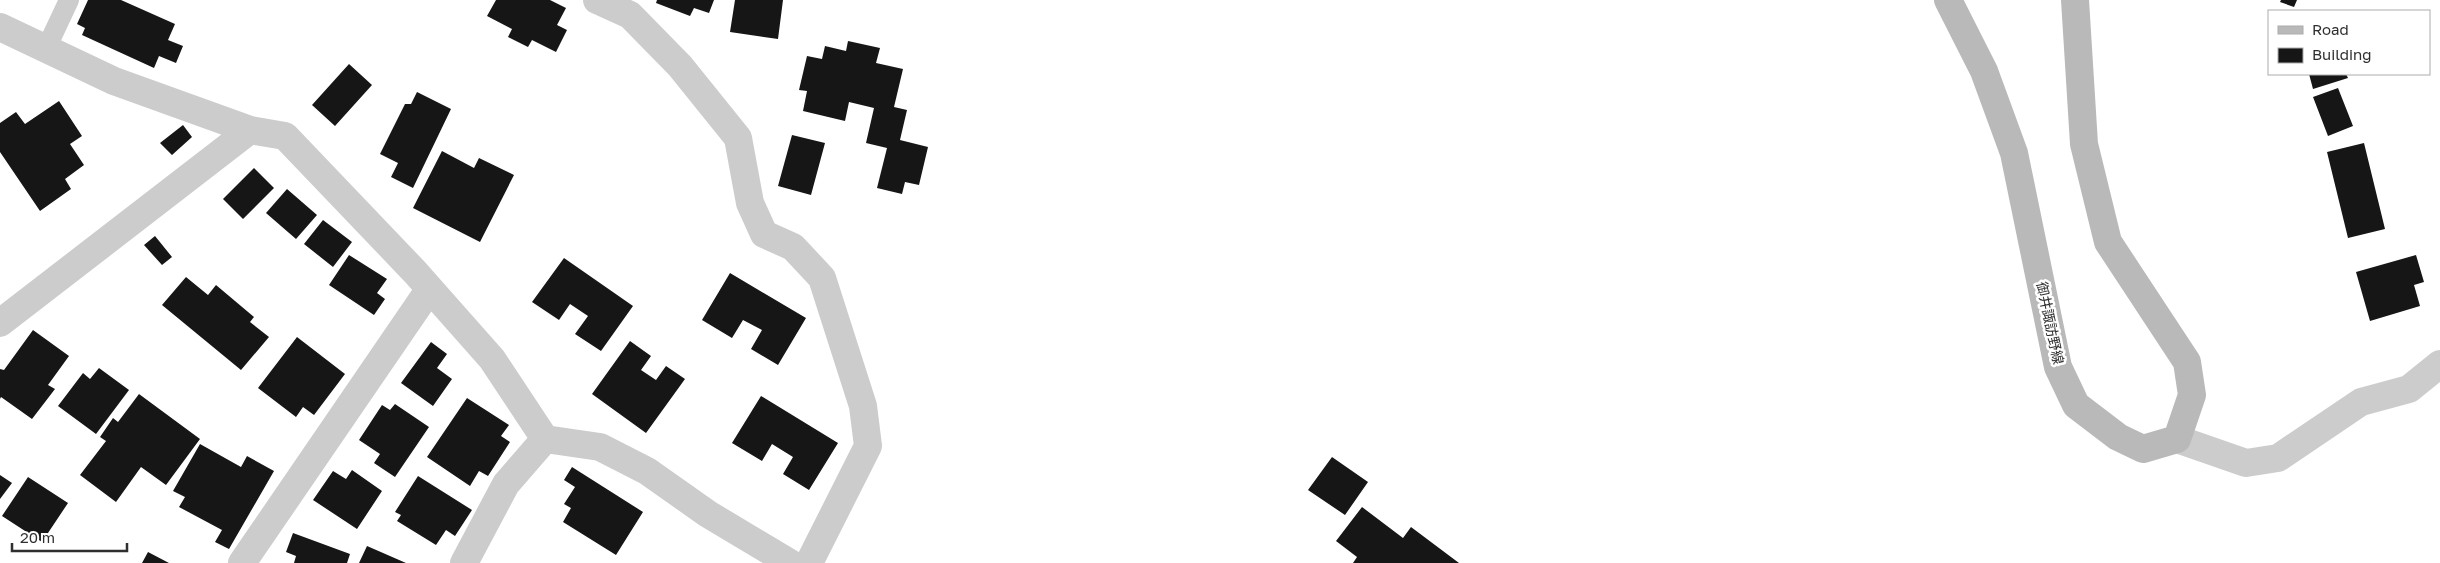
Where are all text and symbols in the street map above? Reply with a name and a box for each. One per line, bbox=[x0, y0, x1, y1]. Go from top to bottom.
legend bbox=[2268, 10, 2430, 75]
text: Road bbox=[2312, 20, 2349, 38]
text: Building bbox=[2312, 45, 2372, 63]
street label: 御井諏訪野線 bbox=[2033, 280, 2068, 366]
scale bar bbox=[12, 520, 128, 552]
text: 20 m bbox=[20, 528, 55, 546]

